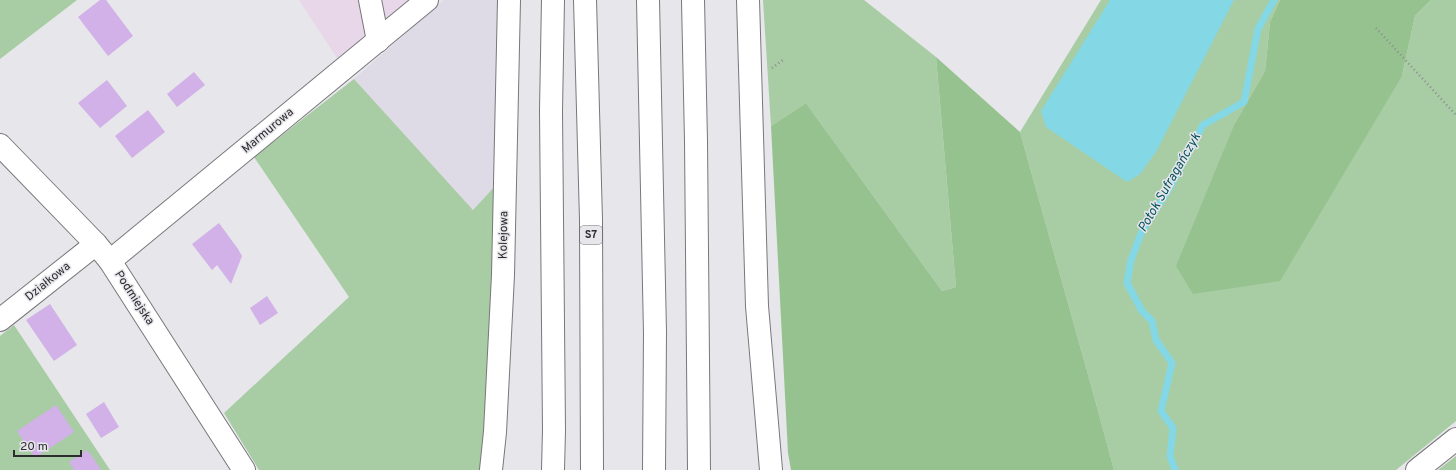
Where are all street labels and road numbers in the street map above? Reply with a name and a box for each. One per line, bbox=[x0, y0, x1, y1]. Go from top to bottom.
street label: Marmurowa bbox=[239, 105, 297, 157]
street label: Kolejowa bbox=[496, 211, 512, 259]
road number: S7 bbox=[580, 226, 602, 244]
street label: Działkowa bbox=[22, 259, 74, 305]
street label: Podmiejska bbox=[110, 268, 158, 328]

